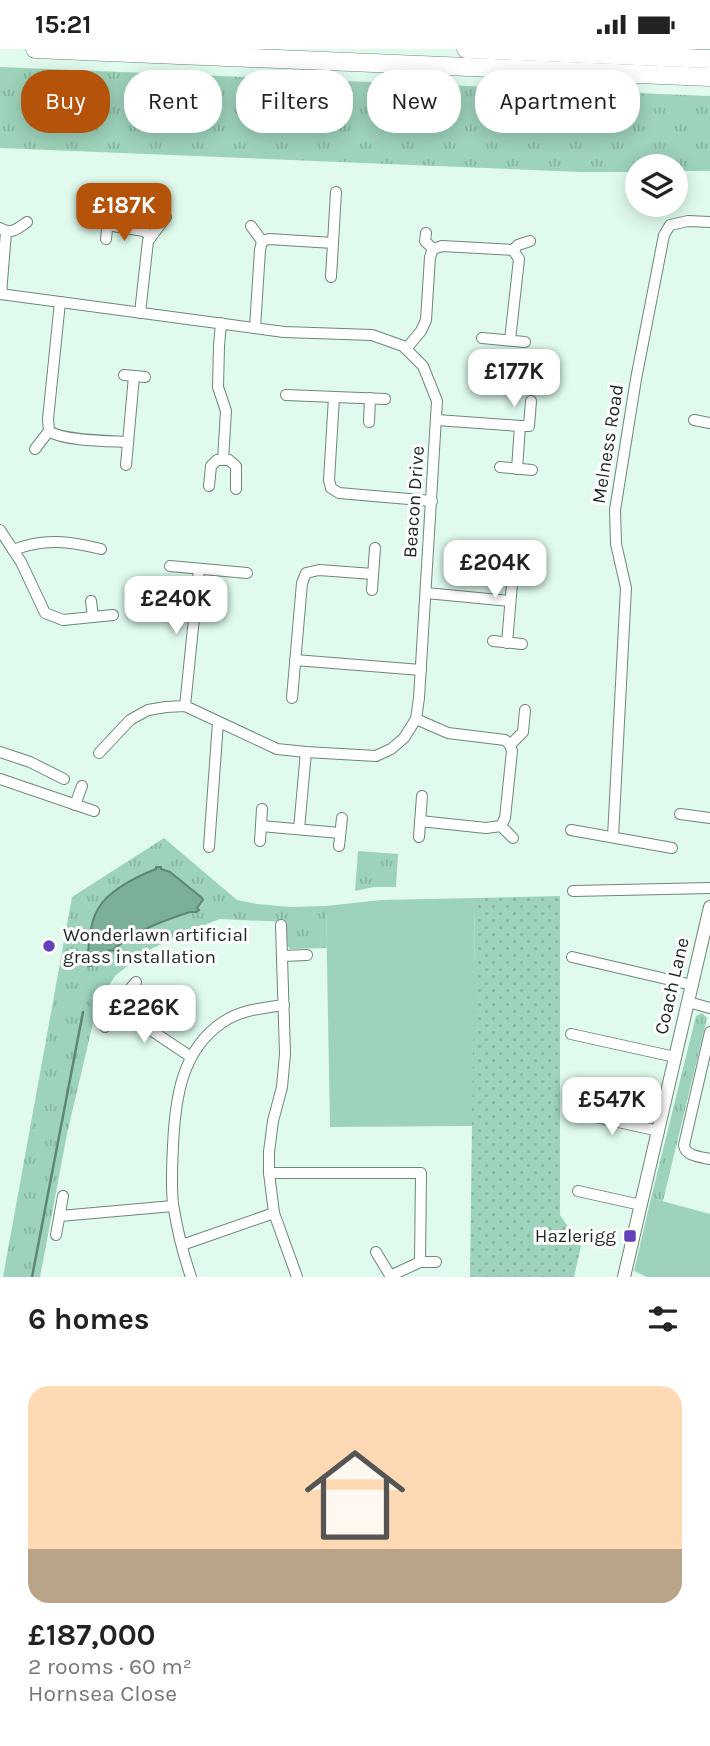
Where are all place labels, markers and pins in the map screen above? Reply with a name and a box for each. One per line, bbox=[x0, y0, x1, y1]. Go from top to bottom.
pin: £187K bbox=[75, 183, 173, 243]
pin: £177K bbox=[465, 349, 563, 409]
pin: £204K bbox=[446, 540, 544, 600]
pin: £240K bbox=[127, 577, 225, 636]
place label: Wonderlawn artificial grass installation bbox=[63, 924, 248, 968]
marker: Wonderlawn artificial grass installation bbox=[41, 938, 57, 954]
pin: £226K bbox=[95, 985, 193, 1045]
pin: £547K bbox=[563, 1077, 661, 1137]
place label: Hazlerigg bbox=[535, 1225, 616, 1247]
marker: Hazlerigg bbox=[622, 1228, 638, 1244]

